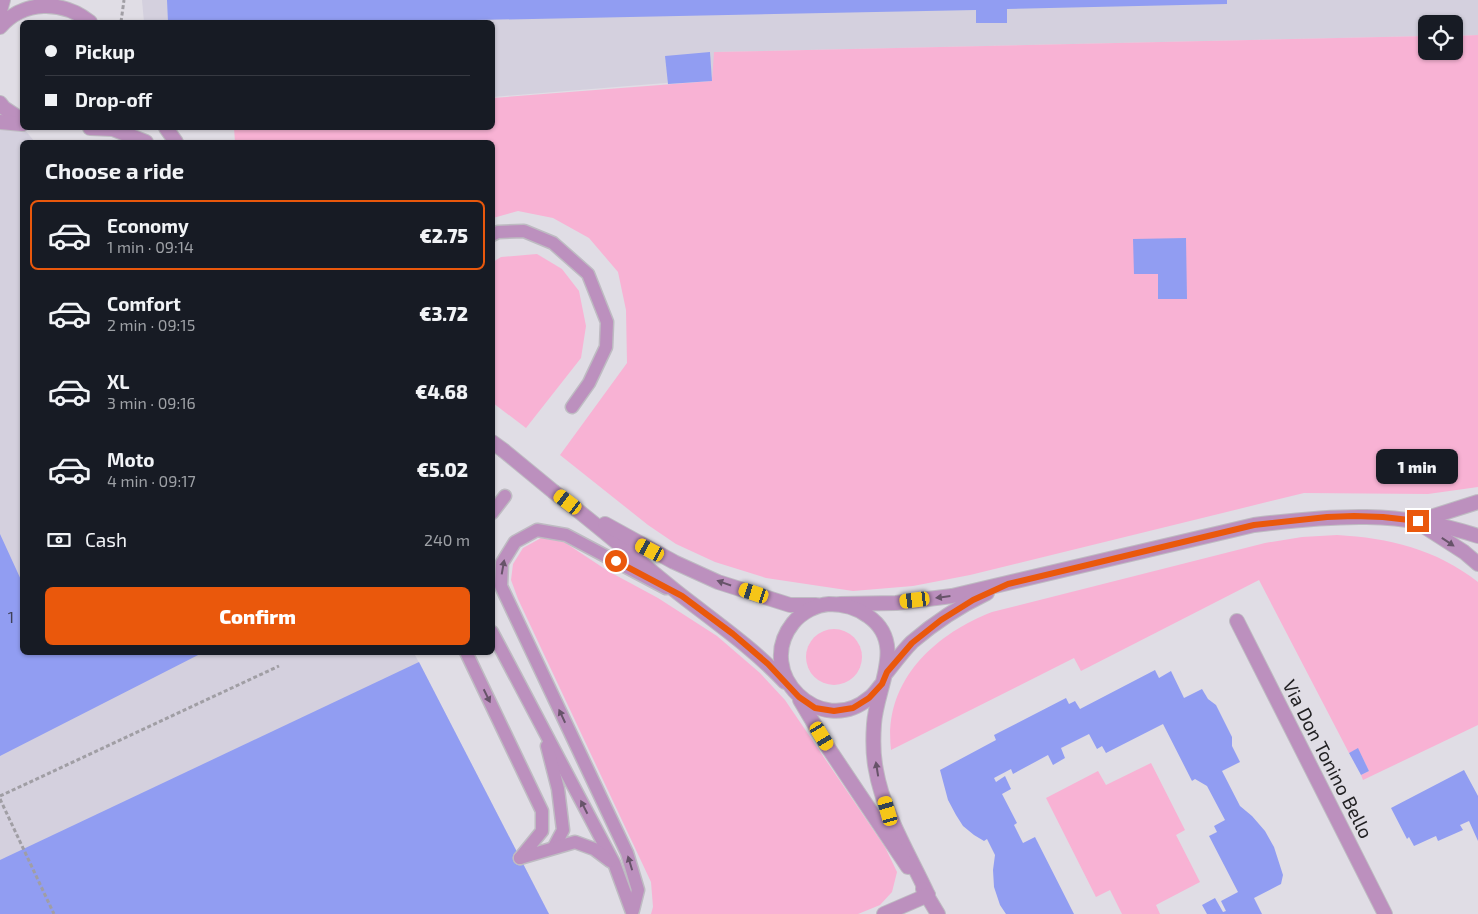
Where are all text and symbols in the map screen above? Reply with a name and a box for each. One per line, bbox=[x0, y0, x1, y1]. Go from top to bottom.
map controls bbox=[1418, 15, 1463, 60]
button: locate bbox=[1418, 15, 1463, 60]
text: Pickup bbox=[75, 40, 135, 63]
text: Drop-off bbox=[75, 88, 152, 111]
text: Choose a ride bbox=[45, 157, 184, 183]
icon: car bbox=[47, 213, 92, 258]
text: Economy bbox=[107, 214, 189, 237]
text: €2.75 bbox=[420, 224, 468, 247]
text: 1 min · 09:14 bbox=[107, 237, 194, 256]
icon: car bbox=[47, 291, 92, 336]
text: Comfort bbox=[107, 292, 181, 315]
text: €3.72 bbox=[419, 302, 468, 325]
text: 2 min · 09:15 bbox=[107, 315, 195, 334]
icon: car bbox=[47, 369, 92, 414]
text: XL bbox=[107, 370, 129, 393]
text: €4.68 bbox=[415, 380, 468, 403]
text: 3 min · 09:16 bbox=[107, 393, 196, 412]
icon: car bbox=[47, 447, 92, 492]
text: Moto bbox=[107, 448, 155, 471]
callout: 1 min bbox=[1377, 448, 1459, 484]
text: 1 min bbox=[1397, 457, 1437, 476]
text: €5.02 bbox=[417, 458, 468, 481]
text: 4 min · 09:17 bbox=[107, 471, 196, 490]
car bbox=[551, 487, 584, 517]
route end bbox=[1407, 510, 1429, 532]
icon: cash bbox=[45, 526, 73, 554]
text: Cash bbox=[85, 528, 127, 551]
text: 240 m bbox=[424, 530, 470, 549]
car bbox=[633, 536, 666, 564]
one-way arrow bbox=[1442, 537, 1455, 547]
route start bbox=[605, 550, 627, 572]
one-way arrow bbox=[499, 559, 507, 575]
one-way arrow bbox=[716, 579, 731, 587]
car bbox=[737, 581, 770, 605]
button: Confirm bbox=[45, 587, 470, 645]
car bbox=[899, 591, 930, 609]
one-way arrow bbox=[934, 593, 950, 601]
house number: 1 bbox=[8, 607, 14, 626]
street label: Via Don Tonino Bello bbox=[1279, 676, 1378, 842]
one-way arrow bbox=[483, 689, 491, 704]
one-way arrow bbox=[558, 709, 566, 723]
car bbox=[807, 719, 836, 753]
one-way arrow bbox=[872, 761, 880, 777]
car bbox=[876, 795, 899, 827]
one-way arrow bbox=[580, 799, 588, 814]
one-way arrow bbox=[626, 856, 633, 871]

